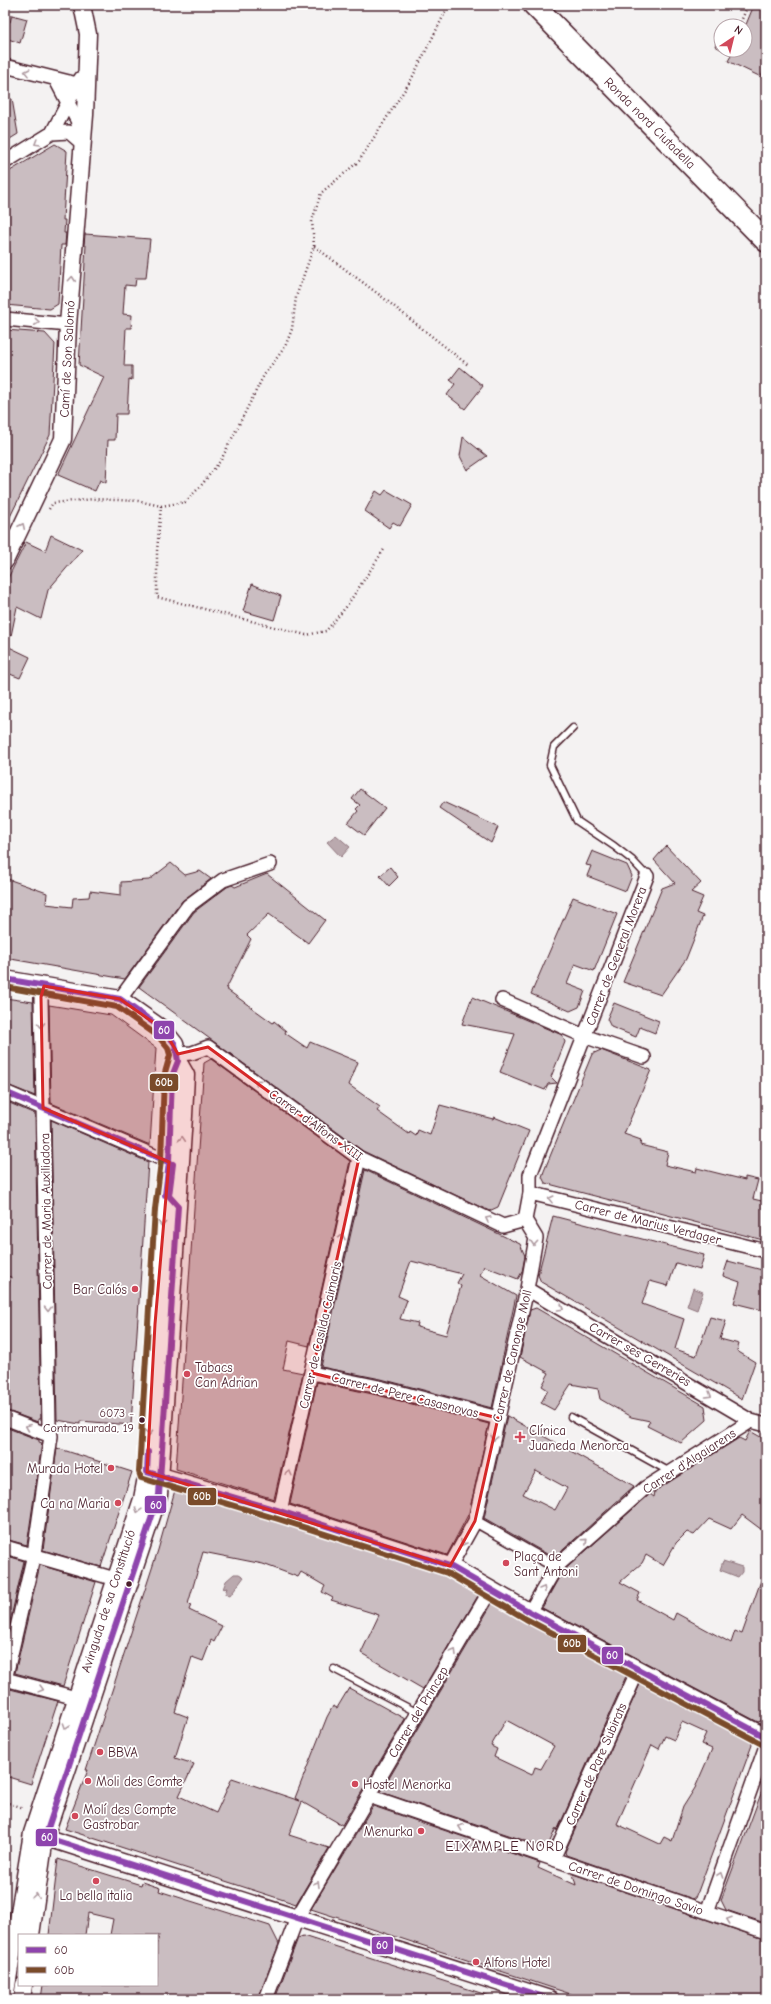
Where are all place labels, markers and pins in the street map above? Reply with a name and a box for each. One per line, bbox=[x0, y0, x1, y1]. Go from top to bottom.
place label: Bar Calós bbox=[73, 1282, 127, 1297]
marker: Bar Calós bbox=[130, 1284, 140, 1294]
place label: Tabacs Can Adrian bbox=[195, 1360, 258, 1390]
marker: Tabacs Can Adrian bbox=[182, 1369, 192, 1379]
place label: 6073 - Contramurada, 19 bbox=[43, 1406, 134, 1435]
marker: 6073 - Contramurada, 19 bbox=[137, 1415, 147, 1425]
place label: Clínica Juaneda Menorca bbox=[529, 1423, 629, 1453]
marker: Clínica Juaneda Menorca bbox=[514, 1431, 526, 1443]
place label: Murada Hotel bbox=[27, 1461, 103, 1476]
marker: Murada Hotel bbox=[106, 1463, 116, 1473]
place label: Ca na Maria bbox=[40, 1496, 110, 1511]
marker: Ca na Maria bbox=[113, 1498, 123, 1508]
place label: Plaça de Sant Antoni bbox=[514, 1549, 578, 1579]
marker: Plaça de Sant Antoni bbox=[501, 1558, 511, 1568]
unlabelled marker bbox=[124, 1579, 134, 1589]
place label: BBVA bbox=[108, 1745, 138, 1760]
marker: BBVA bbox=[95, 1747, 105, 1757]
place label: Moli des Comte bbox=[96, 1774, 183, 1789]
marker: Moli des Comte bbox=[83, 1776, 93, 1786]
place label: Hostel Menorka bbox=[363, 1777, 451, 1792]
marker: Hostel Menorka bbox=[350, 1779, 360, 1789]
place label: Molí des Compte Gastrobar bbox=[83, 1802, 177, 1832]
marker: Molí des Compte Gastrobar bbox=[70, 1811, 80, 1821]
place label: Menurka bbox=[364, 1824, 413, 1839]
marker: Menurka bbox=[416, 1826, 426, 1836]
marker: La bella italia bbox=[91, 1876, 101, 1886]
place label: La bella italia bbox=[59, 1888, 133, 1903]
place label: Alfons Hotel bbox=[484, 1955, 550, 1970]
marker: Alfons Hotel bbox=[471, 1957, 481, 1967]

